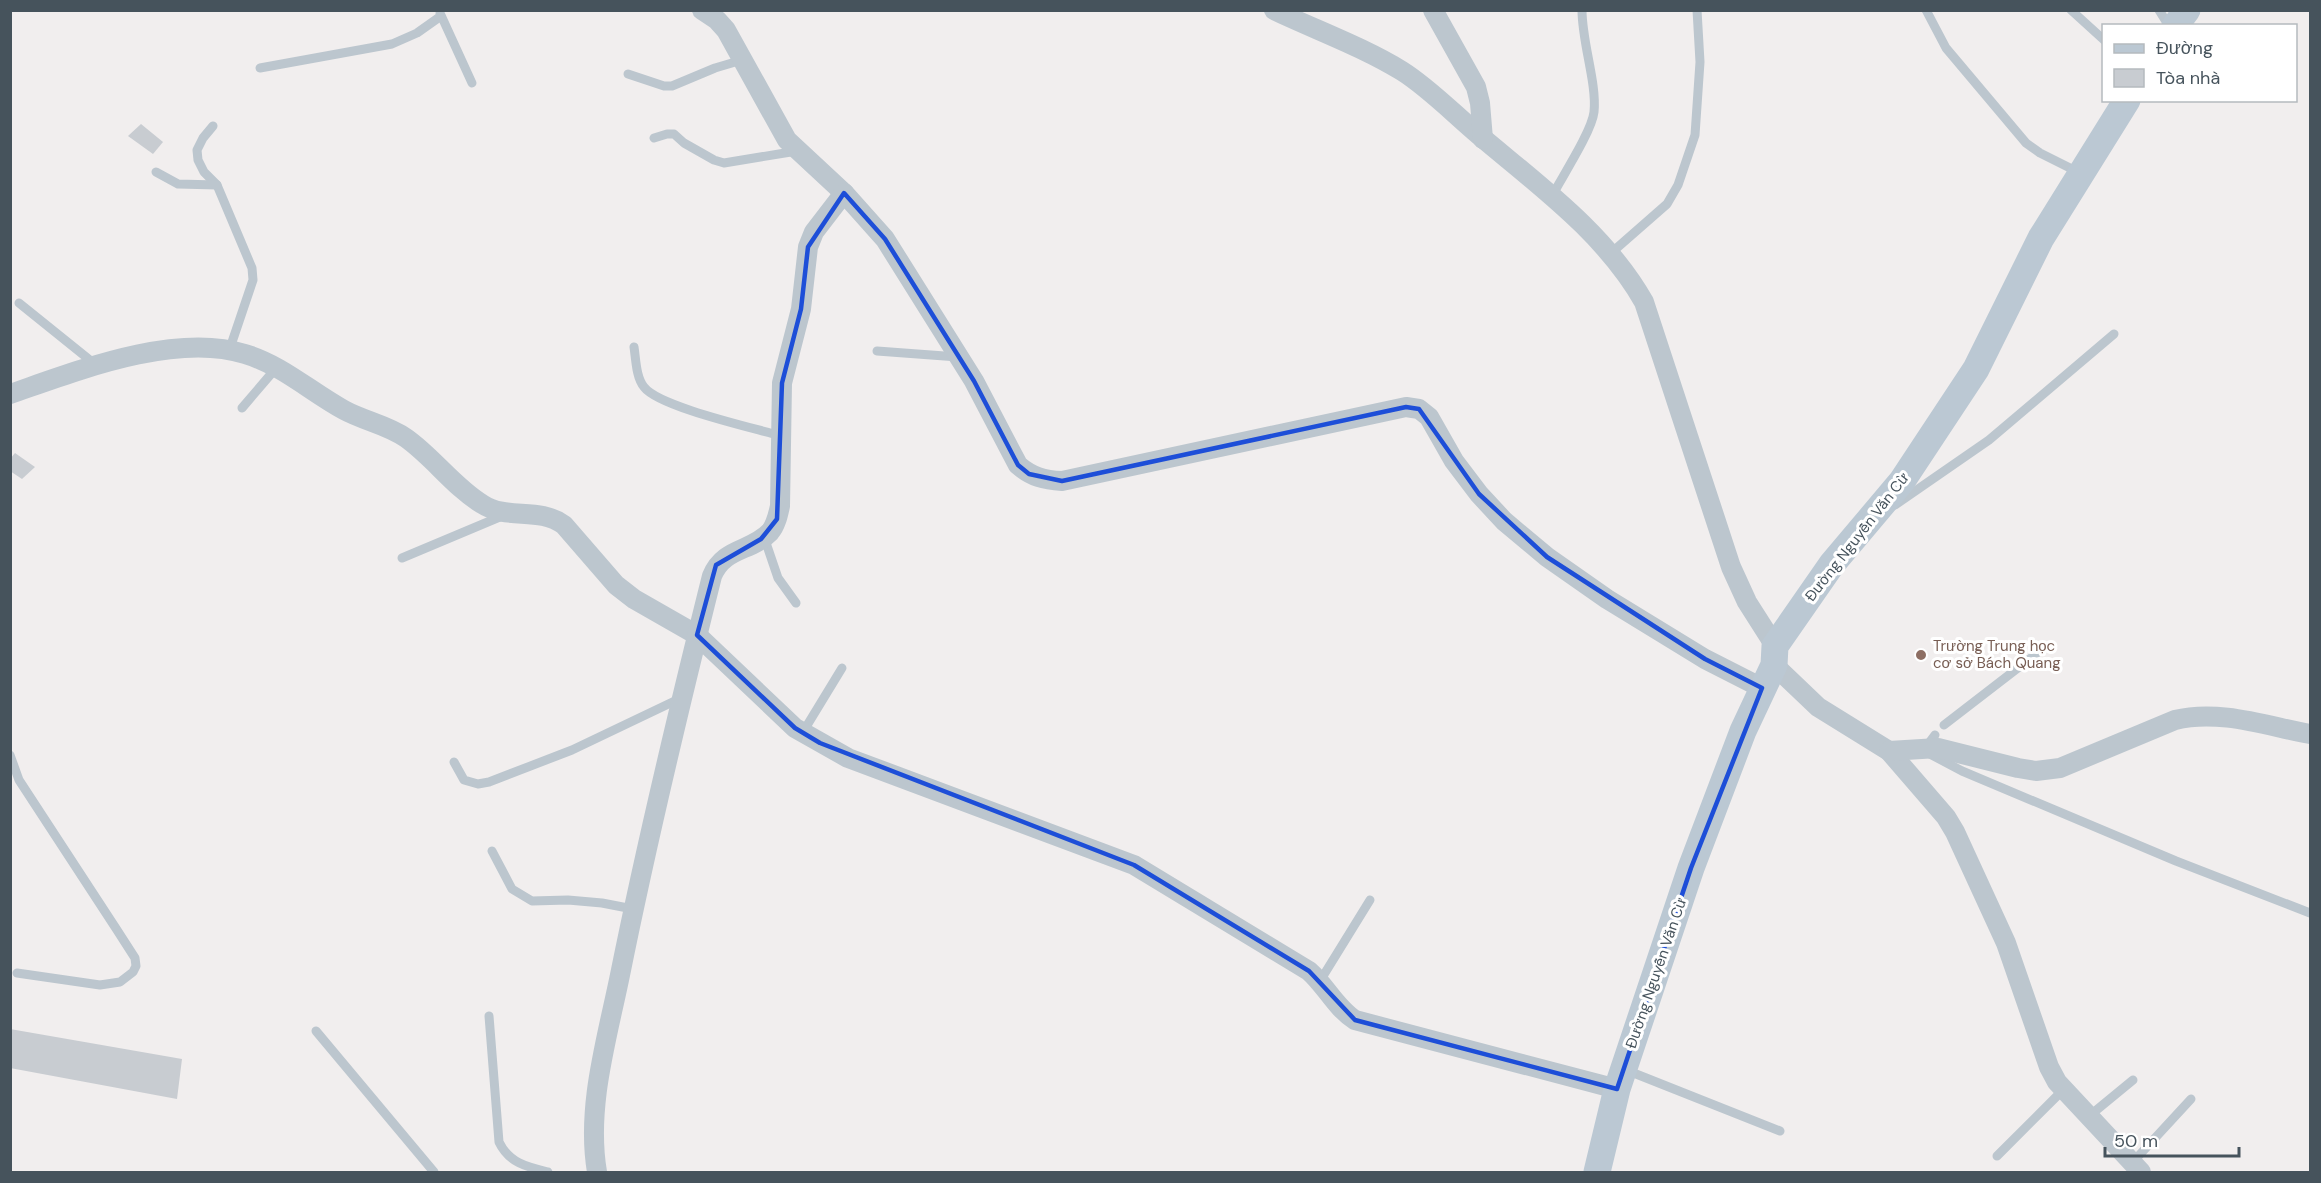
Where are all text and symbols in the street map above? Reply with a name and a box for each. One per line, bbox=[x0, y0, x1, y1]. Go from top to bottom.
legend bbox=[2102, 24, 2297, 102]
text: Đường bbox=[2156, 36, 2213, 60]
text: Tòa nhà bbox=[2156, 66, 2220, 90]
street label: Đường Nguyễn Văn Cừ bbox=[1800, 468, 1914, 606]
place label: Trường Trung học cơ sở Bách Quang bbox=[1933, 636, 2061, 673]
marker: Trường Trung học cơ sở Bách Quang bbox=[1914, 648, 1928, 662]
street label: Đường Nguyễn Văn Cừ bbox=[1621, 895, 1691, 1051]
scale bar bbox=[2105, 1120, 2238, 1158]
text: 50 m bbox=[2114, 1129, 2158, 1153]

